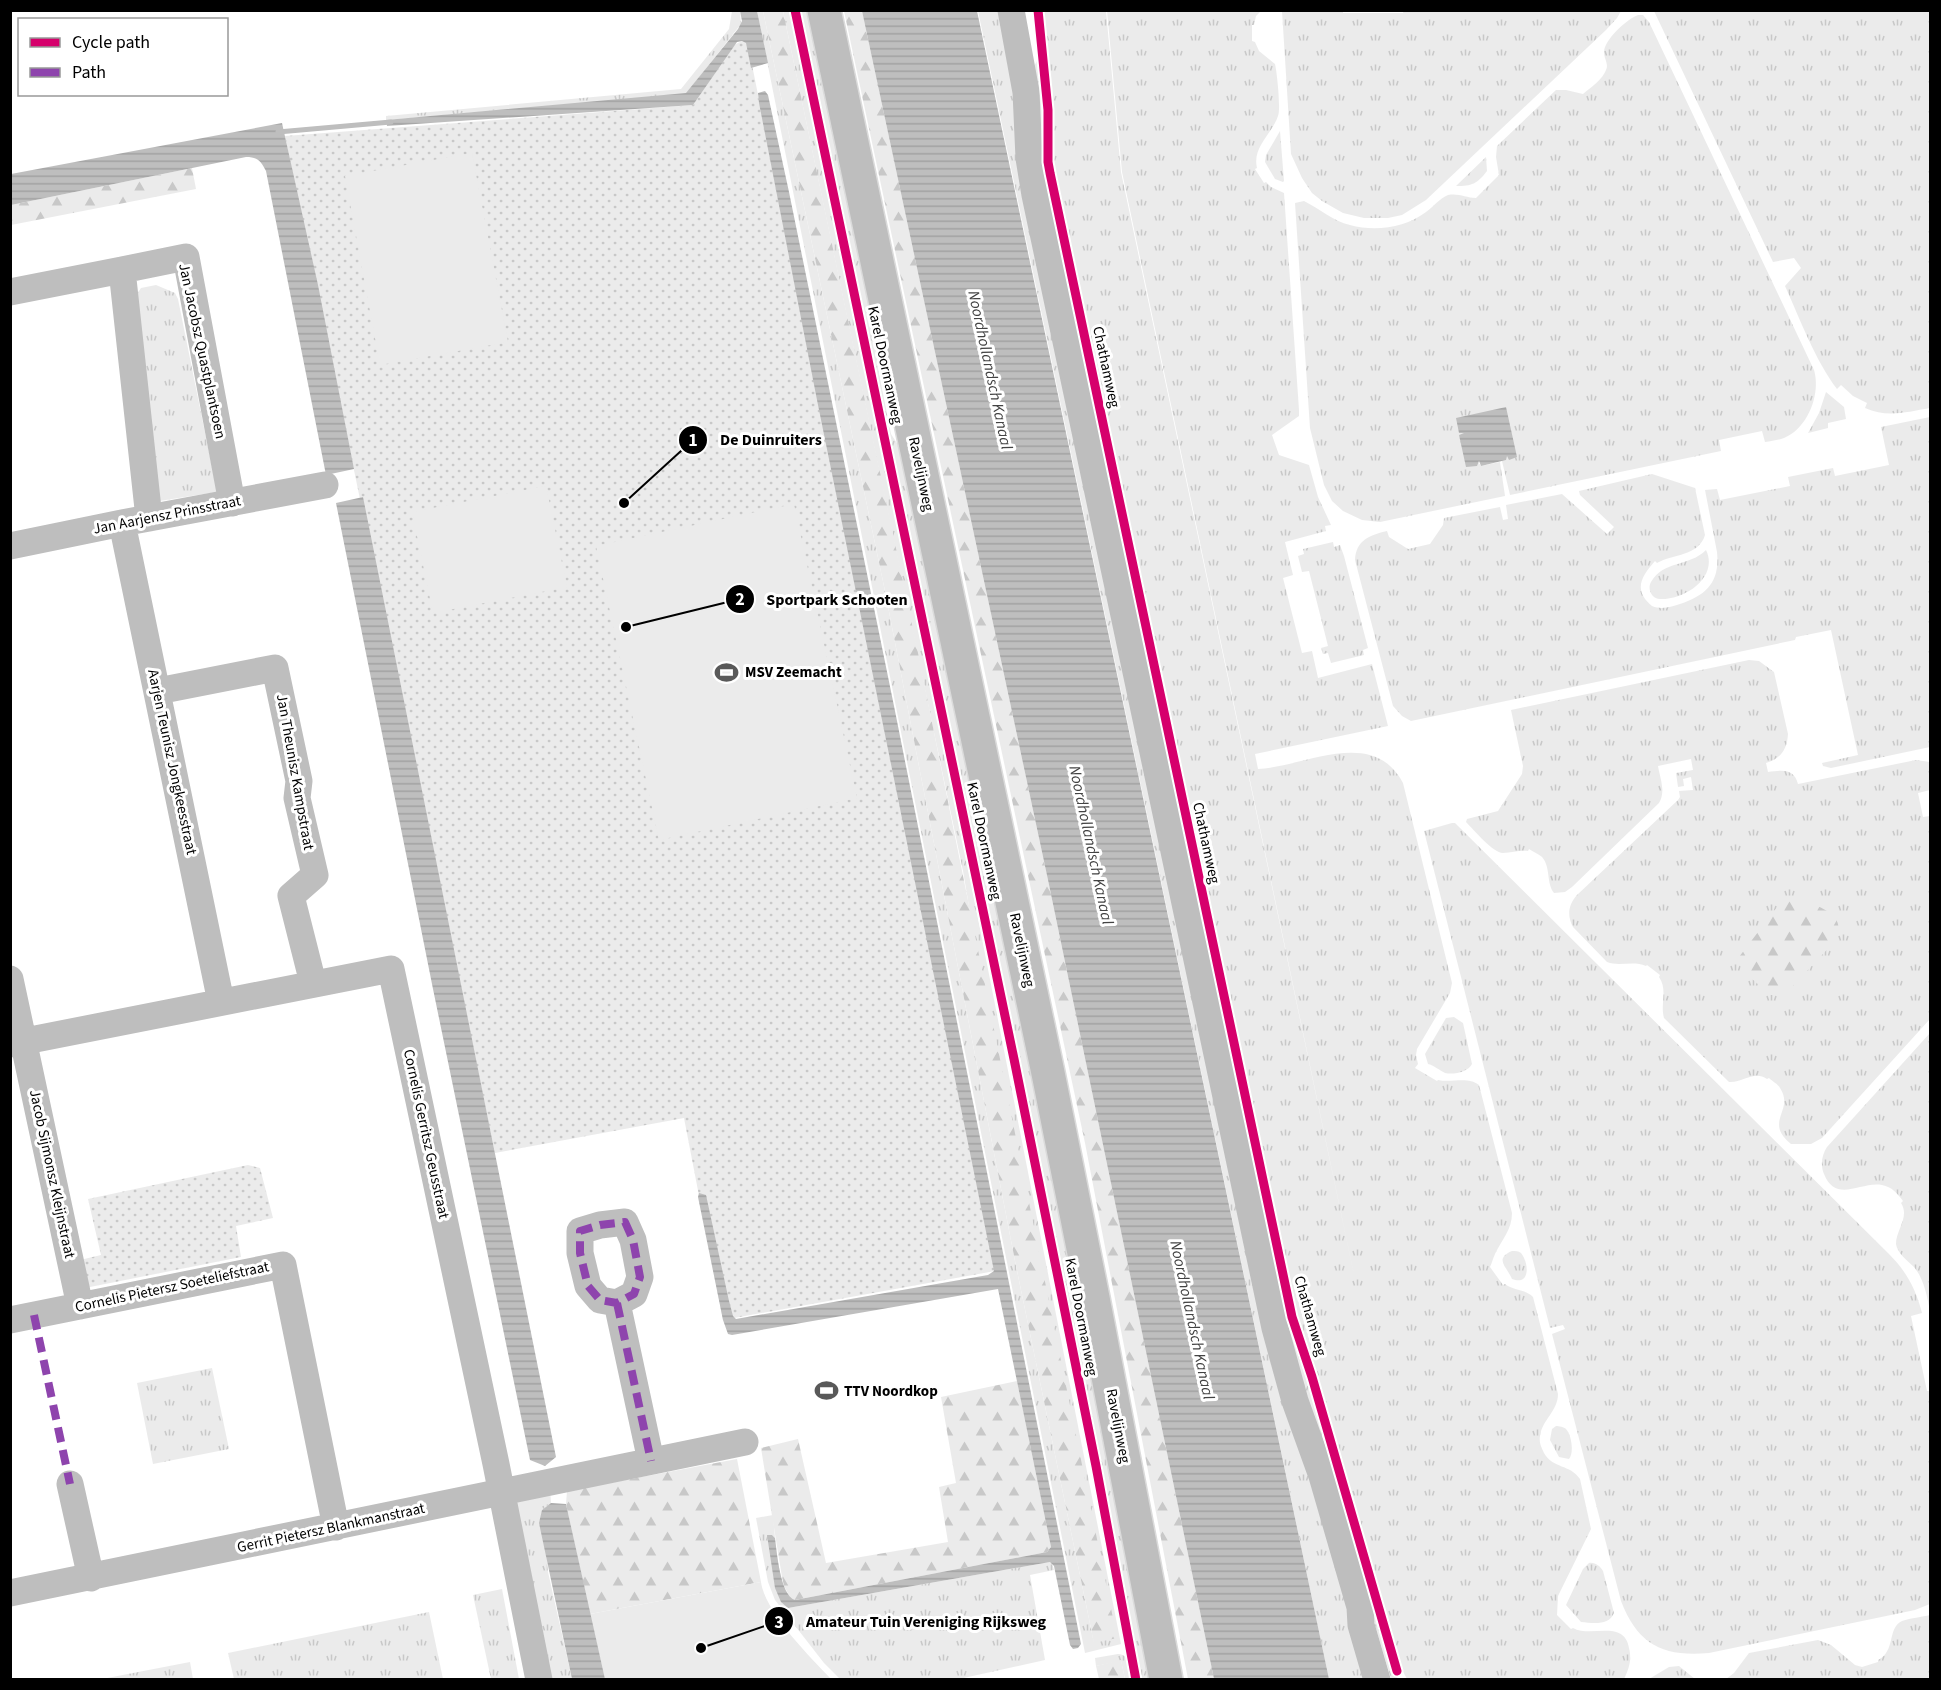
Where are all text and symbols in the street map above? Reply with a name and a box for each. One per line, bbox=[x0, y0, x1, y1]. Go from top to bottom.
legend bbox=[18, 18, 228, 96]
text: Cycle path bbox=[72, 30, 150, 55]
text: Path bbox=[72, 60, 106, 85]
street label: Jan Jacobsz Quastplantsoen bbox=[173, 261, 231, 441]
water label: Noordhollandsch Kanaal bbox=[962, 288, 1018, 452]
street label: Karel Doormanweg bbox=[862, 304, 908, 426]
street label: Chathamweg bbox=[1087, 324, 1125, 410]
callout: De Duinruiters bbox=[678, 423, 834, 457]
text: 1 bbox=[688, 428, 698, 453]
text: De Duinruiters bbox=[720, 429, 822, 451]
street label: Ravelijnweg bbox=[903, 435, 939, 514]
street label: Jan Aarjensz Prinsstraat bbox=[91, 490, 243, 540]
callout: Sportpark Schooten bbox=[725, 582, 920, 616]
text: 2 bbox=[735, 587, 745, 612]
text: Sportpark Schooten bbox=[766, 589, 908, 611]
sports icon: MSV Zeemacht bbox=[714, 659, 740, 685]
place label: MSV Zeemacht bbox=[745, 662, 842, 683]
street label: Aarjen Teunisz Jongkeesstraat bbox=[142, 667, 202, 857]
street label: Jan Theunisz Kampstraat bbox=[271, 692, 319, 852]
water label: Noordhollandsch Kanaal bbox=[1063, 763, 1119, 927]
street label: Karel Doormanweg bbox=[961, 780, 1007, 902]
street label: Chathamweg bbox=[1187, 800, 1225, 886]
street label: Ravelijnweg bbox=[1004, 911, 1040, 990]
street label: Cornelis Gerritsz Geusstraat bbox=[398, 1047, 454, 1221]
street label: Jacob Sijmonsz Kleijnstraat bbox=[24, 1088, 80, 1260]
water label: Noordhollandsch Kanaal bbox=[1164, 1238, 1220, 1402]
street label: Cornelis Pietersz Soeteliefstraat bbox=[73, 1256, 271, 1318]
street label: Karel Doormanweg bbox=[1059, 1256, 1103, 1378]
street label: Chathamweg bbox=[1288, 1273, 1332, 1359]
sports icon: TTV Noordkop bbox=[813, 1378, 839, 1404]
place label: TTV Noordkop bbox=[844, 1381, 938, 1402]
street label: Ravelijnweg bbox=[1100, 1387, 1136, 1465]
street label: Gerrit Pietersz Blankmanstraat bbox=[235, 1498, 427, 1558]
callout: Amateur Tuin Vereniging Rijksweg bbox=[764, 1604, 1058, 1638]
text: 3 bbox=[774, 1610, 784, 1635]
text: Amateur Tuin Vereniging Rijksweg bbox=[805, 1611, 1047, 1633]

